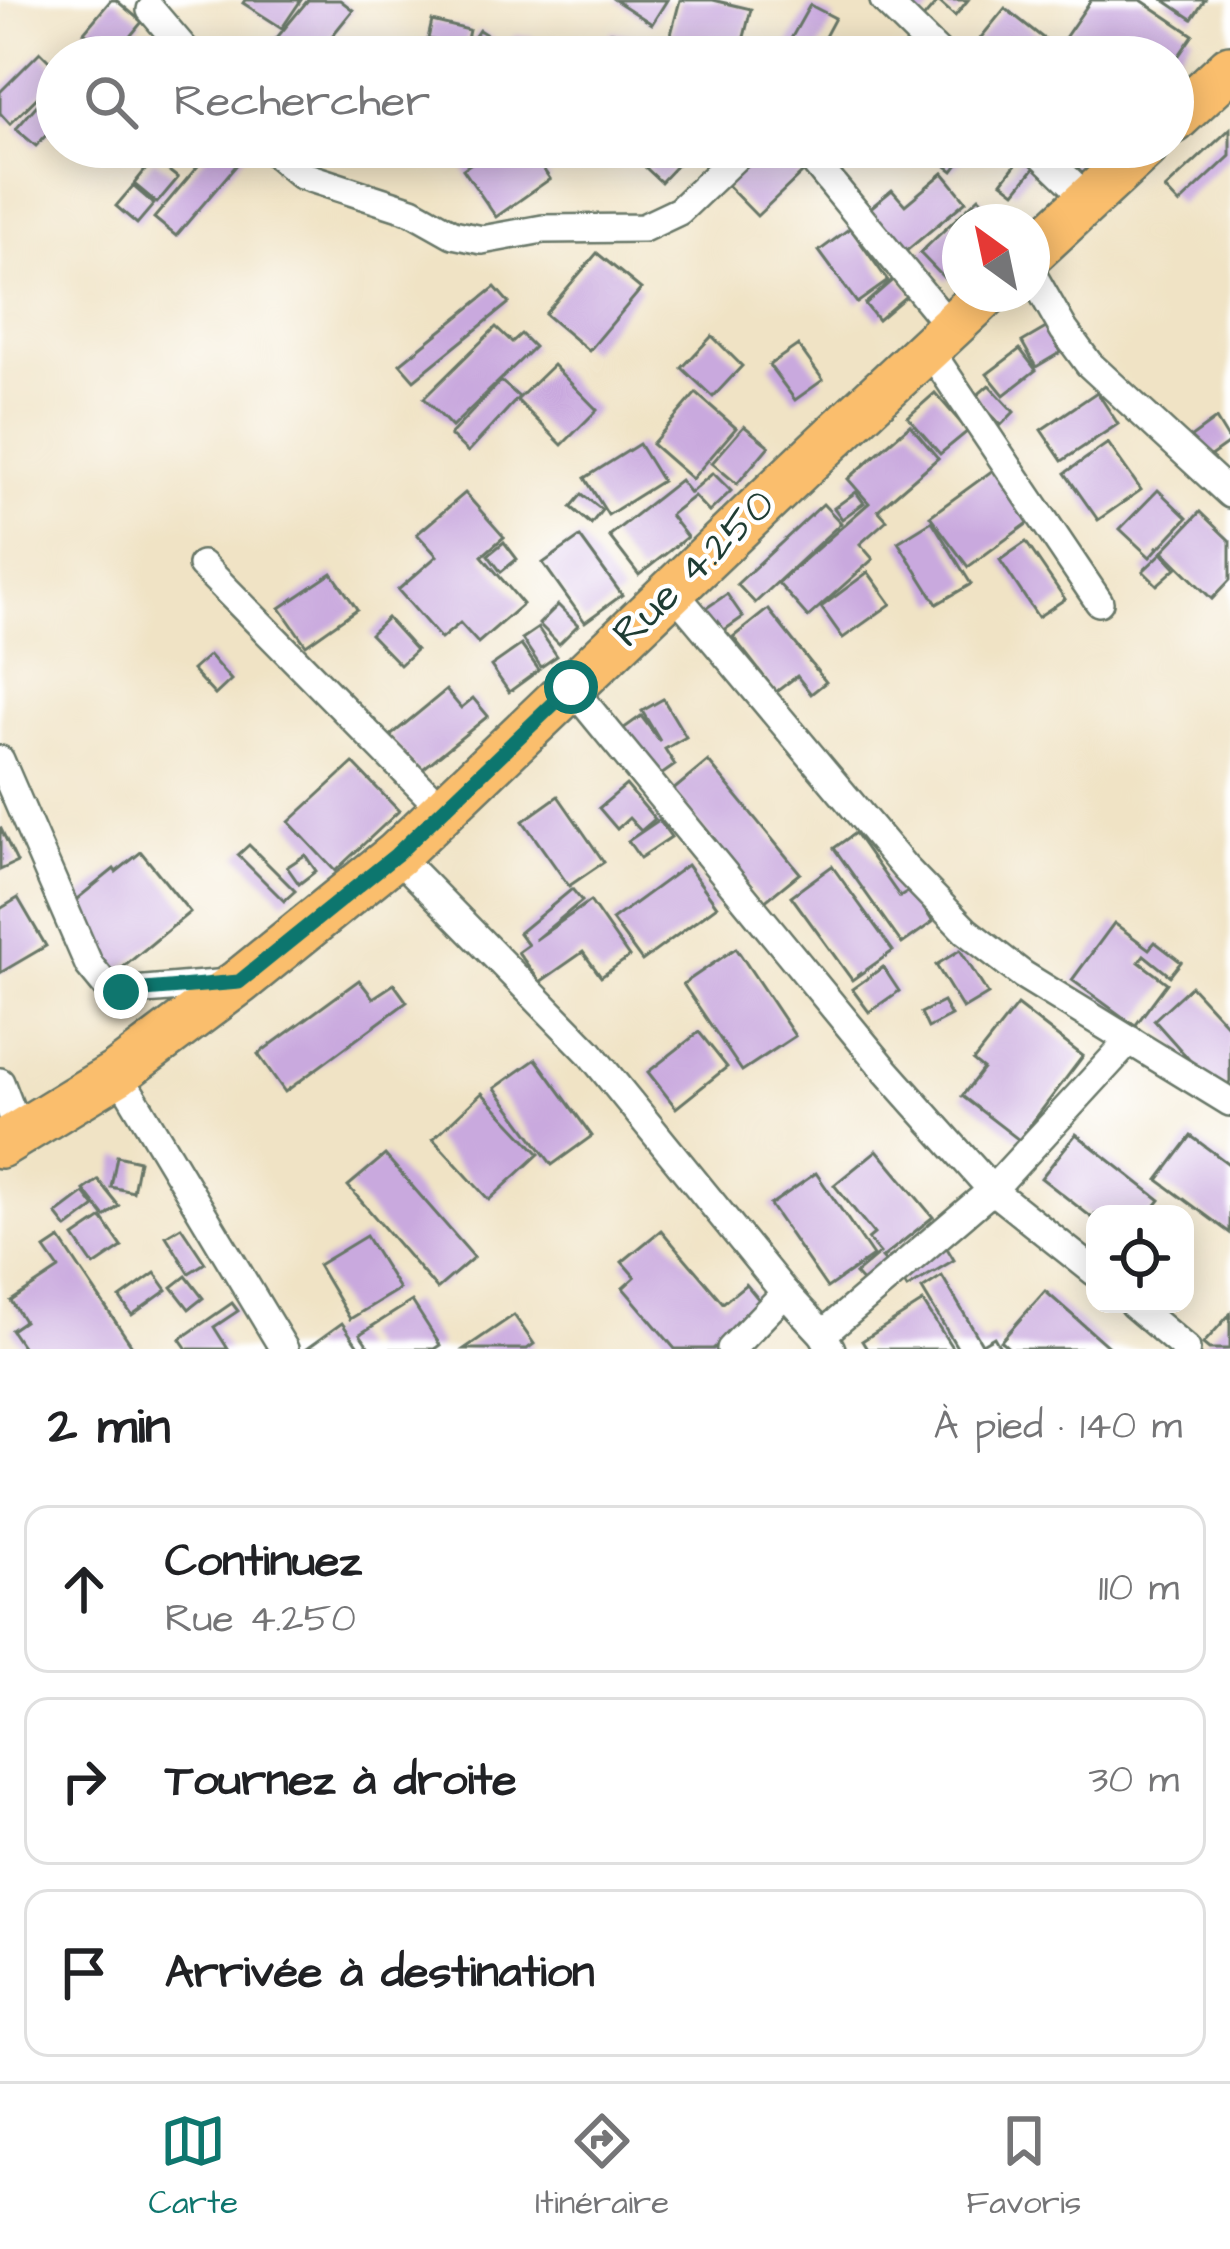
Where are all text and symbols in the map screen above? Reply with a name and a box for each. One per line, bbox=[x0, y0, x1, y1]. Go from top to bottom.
search box bbox=[36, 36, 1194, 168]
icon: search bbox=[78, 69, 144, 135]
text: Rechercher bbox=[174, 71, 430, 133]
north arrow bbox=[942, 204, 1050, 312]
street label: Rue 4.250 bbox=[600, 477, 788, 661]
route start bbox=[544, 660, 598, 714]
route end bbox=[94, 965, 148, 1019]
map controls bbox=[1086, 1205, 1194, 1313]
button: locate bbox=[1086, 1205, 1194, 1313]
text: 2 min bbox=[48, 1392, 171, 1463]
text: À pied · 140 m bbox=[934, 1400, 1182, 1454]
text: Continuez bbox=[165, 1531, 362, 1593]
icon: ahead bbox=[51, 1556, 117, 1622]
text: 110 m bbox=[1098, 1562, 1179, 1616]
text: Rue 4.250 bbox=[165, 1593, 356, 1647]
icon: right bbox=[51, 1748, 117, 1814]
text: Tournez à droite bbox=[165, 1750, 517, 1812]
text: 30 m bbox=[1089, 1754, 1179, 1808]
icon: arrive bbox=[51, 1940, 117, 2006]
text: Arrivée à destination bbox=[165, 1942, 594, 2004]
tab: Carte bbox=[149, 2108, 238, 2226]
tab: Itinéraire bbox=[535, 2108, 669, 2226]
tab: Favoris bbox=[966, 2108, 1081, 2226]

